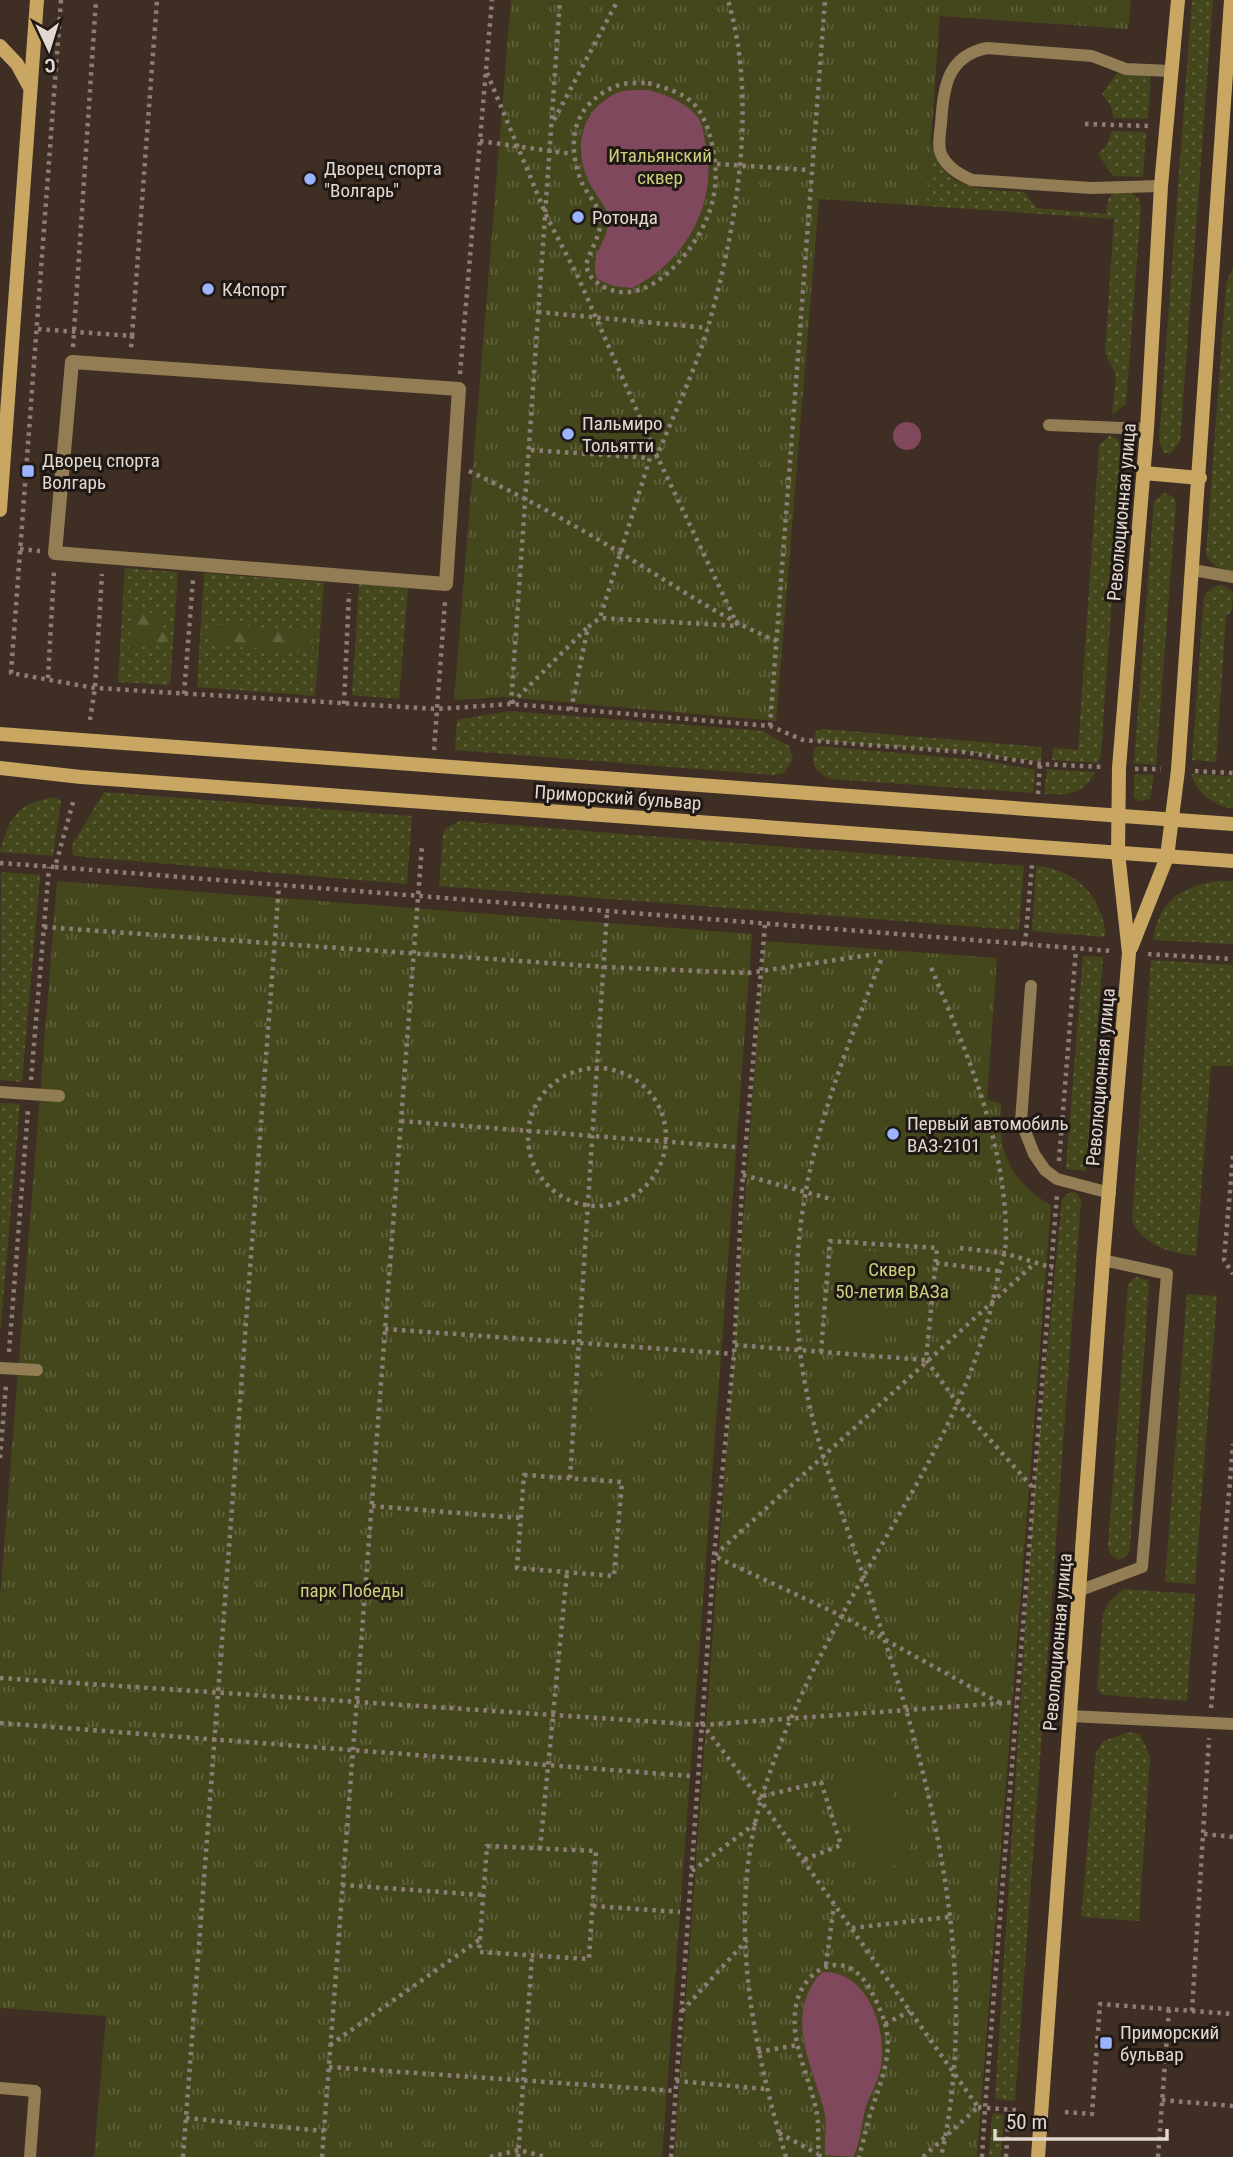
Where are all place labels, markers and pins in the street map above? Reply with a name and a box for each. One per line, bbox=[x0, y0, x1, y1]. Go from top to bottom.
place label: Дворец спорта "Волгарь" bbox=[324, 157, 442, 202]
marker: Дворец спорта "Волгарь" bbox=[302, 171, 318, 187]
place label: Ротонда bbox=[592, 206, 658, 229]
marker: Ротонда bbox=[570, 209, 586, 225]
place label: К4спорт bbox=[222, 278, 287, 301]
marker: К4спорт bbox=[200, 281, 216, 297]
place label: Пальмиро Тольятти bbox=[582, 412, 663, 457]
marker: Пальмиро Тольятти bbox=[560, 426, 576, 442]
place label: Дворец спорта Волгарь bbox=[42, 449, 160, 494]
marker: Дворец спорта Волгарь bbox=[20, 463, 36, 479]
place label: Первый автомобиль ВАЗ-2101 bbox=[907, 1112, 1069, 1157]
marker: Первый автомобиль ВАЗ-2101 bbox=[885, 1126, 901, 1142]
place label: Приморский бульвар bbox=[1120, 2021, 1219, 2066]
marker: Приморский бульвар bbox=[1098, 2035, 1114, 2051]

